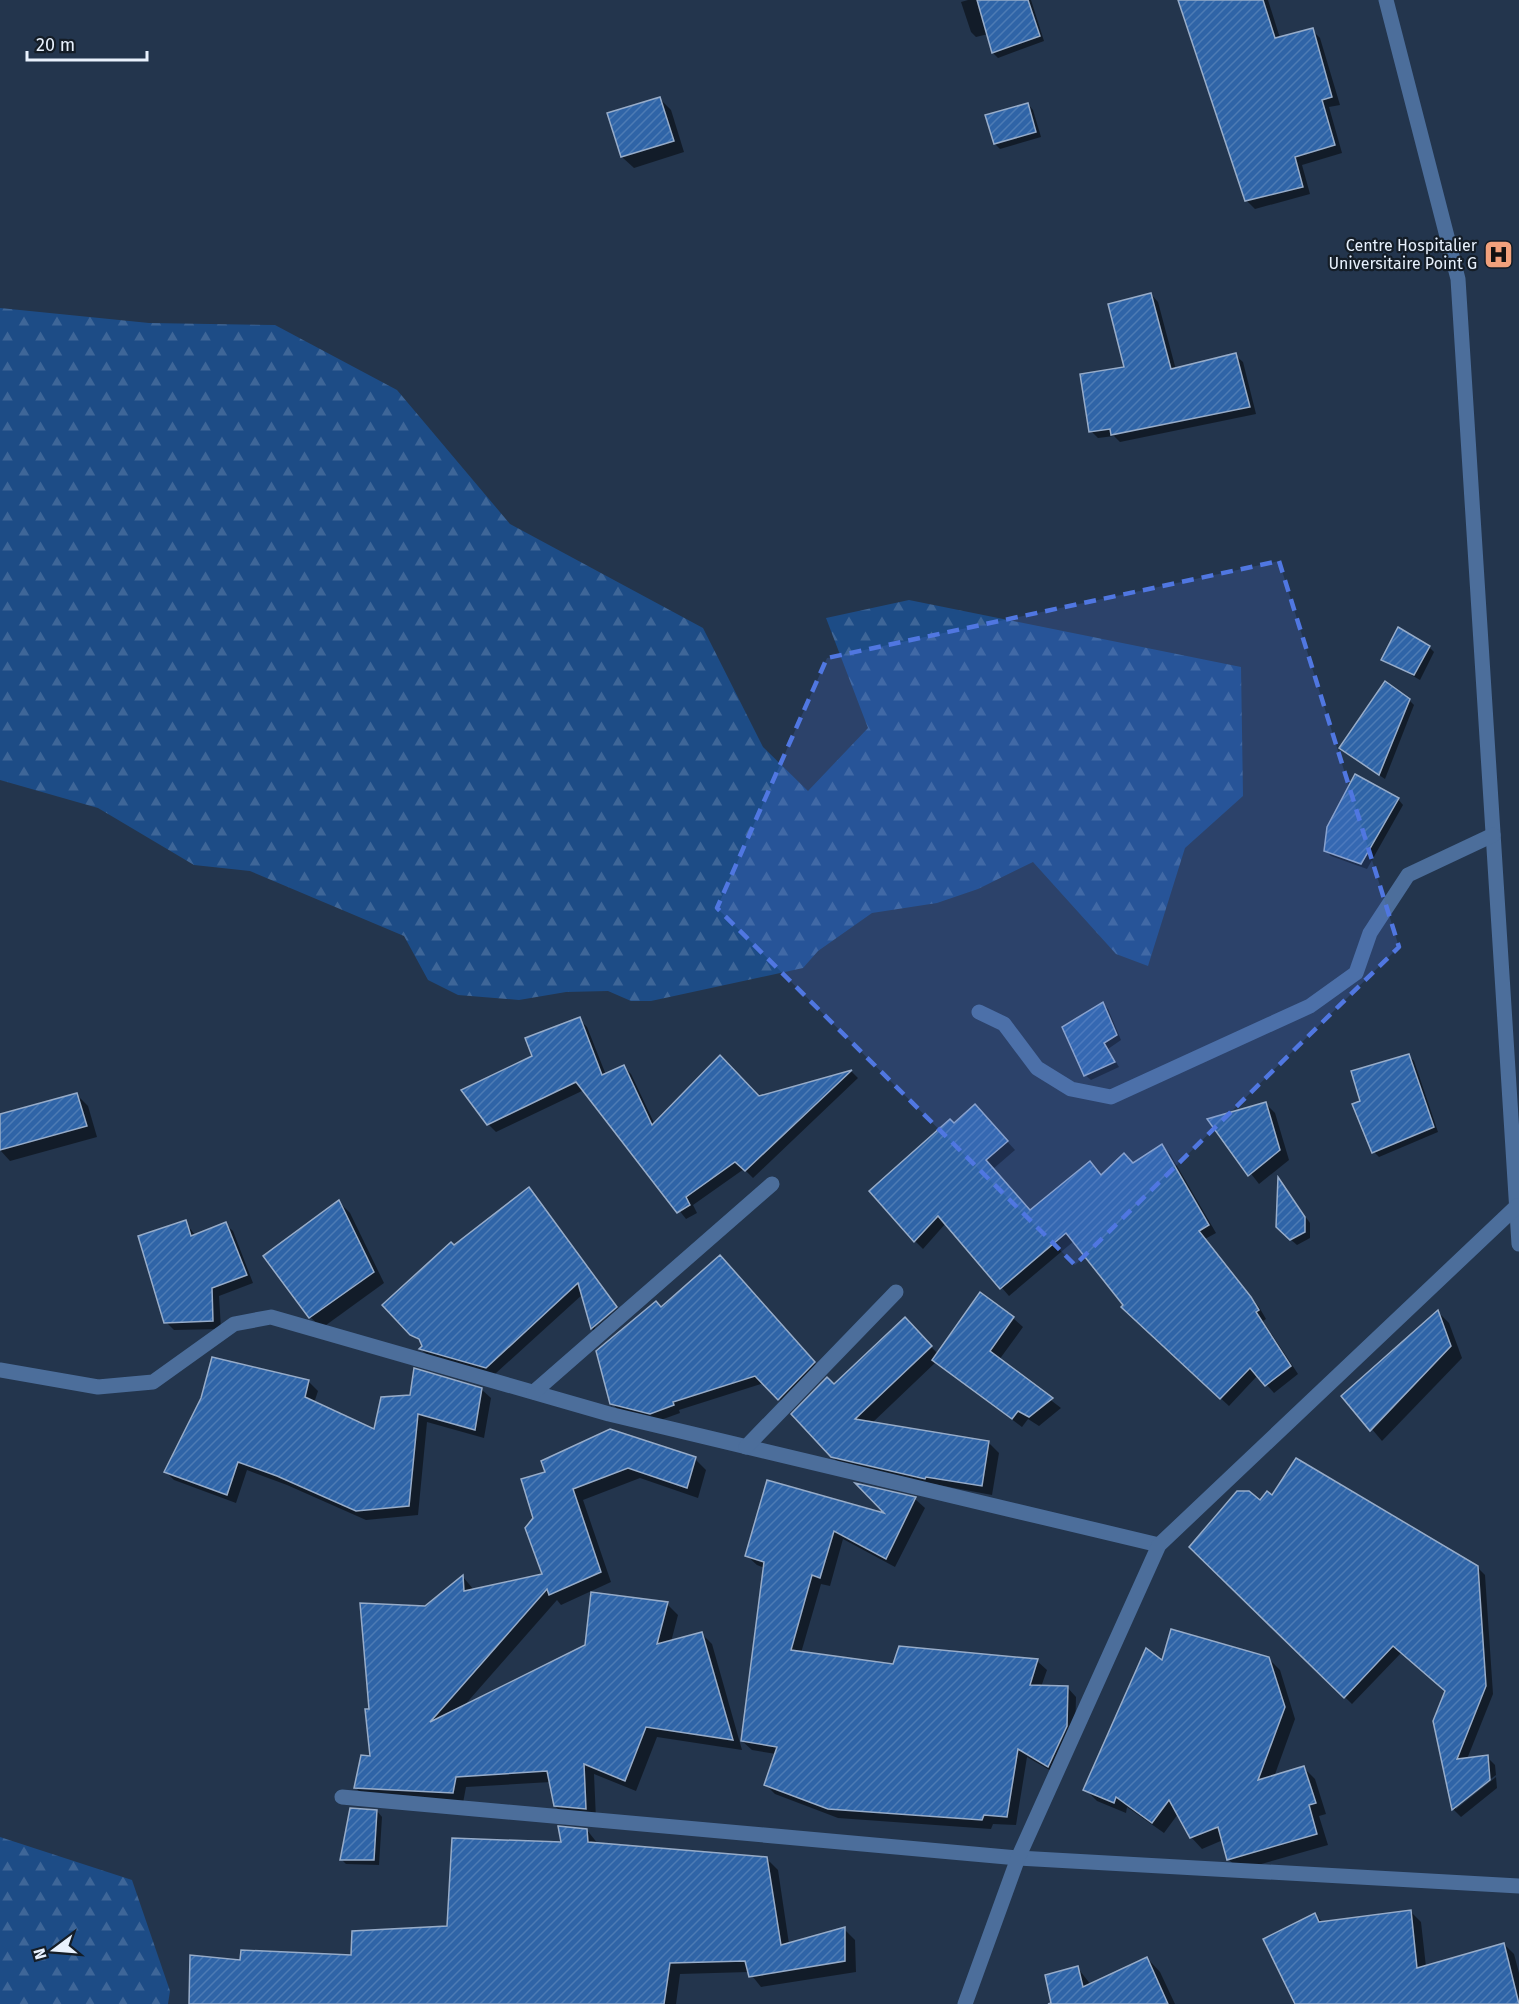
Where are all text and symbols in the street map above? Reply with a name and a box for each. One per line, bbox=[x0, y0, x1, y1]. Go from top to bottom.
scale bar bbox=[27, 24, 147, 62]
text: 20 m bbox=[36, 34, 75, 56]
place label: Centre Hospitalier Universitaire Point G bbox=[1328, 236, 1478, 273]
hospital icon: Centre Hospitalier Universitaire Point G bbox=[1482, 238, 1514, 270]
north arrow bbox=[24, 1920, 84, 1980]
text: N bbox=[29, 1946, 51, 1962]

